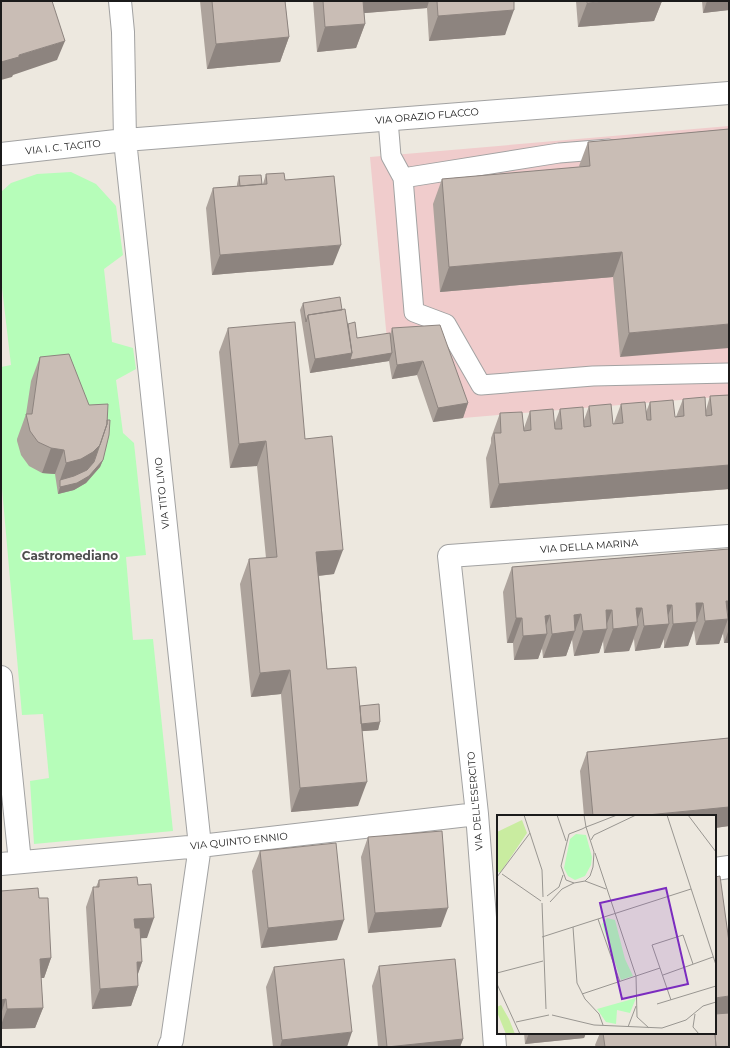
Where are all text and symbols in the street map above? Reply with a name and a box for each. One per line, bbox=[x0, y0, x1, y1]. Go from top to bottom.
street label: VIA ORAZIO FLACCO bbox=[375, 105, 479, 127]
street label: VIA I. C. TACITO bbox=[25, 137, 101, 157]
street label: VIA TITO LIVIO bbox=[152, 456, 172, 530]
street label: VIA DELLA MARINA bbox=[539, 536, 639, 556]
district label: Castromediano bbox=[22, 548, 118, 563]
street label: VIA DELL'ESERCITO bbox=[464, 751, 486, 851]
inset map bbox=[497, 815, 716, 1034]
street label: VIA QUINTO ENNIO bbox=[190, 829, 288, 853]

